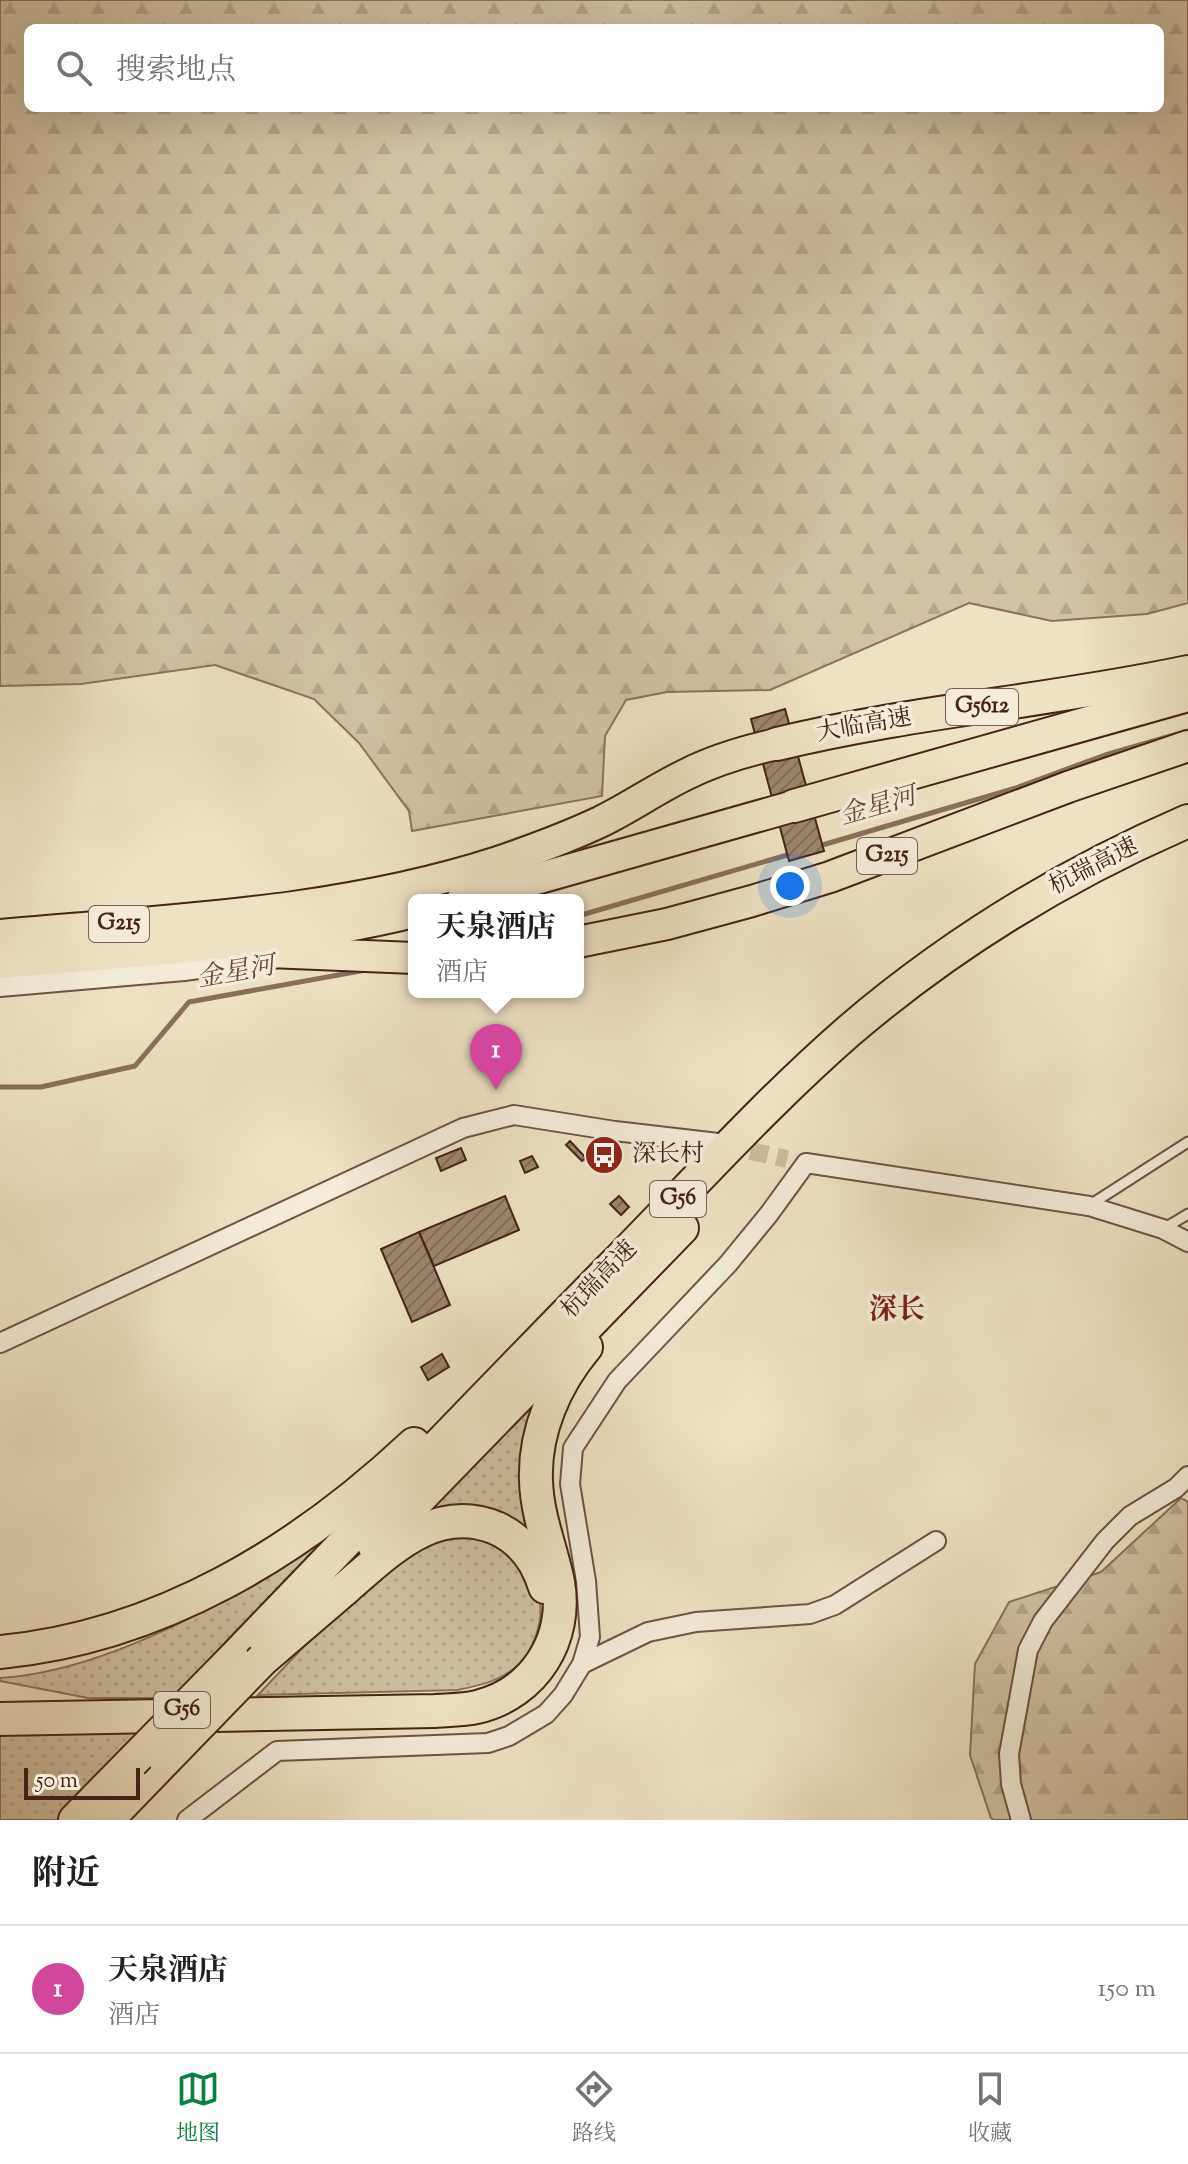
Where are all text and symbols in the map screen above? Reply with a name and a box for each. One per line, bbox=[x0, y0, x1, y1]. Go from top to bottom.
search box bbox=[24, 24, 1164, 112]
icon: search bbox=[52, 46, 96, 90]
text: 搜索地点 bbox=[116, 50, 236, 93]
road number: G5612 bbox=[946, 689, 1018, 725]
street label: 大临高速 bbox=[814, 701, 914, 751]
water label: 金星河 bbox=[835, 777, 924, 836]
street label: 杭瑞高速 bbox=[1044, 830, 1144, 904]
road number: G215 bbox=[857, 838, 917, 874]
your location bbox=[770, 866, 810, 906]
popup bbox=[408, 894, 584, 998]
road number: G215 bbox=[89, 906, 149, 942]
text: 天泉酒店 bbox=[436, 907, 556, 950]
water label: 金星河 bbox=[194, 947, 282, 998]
text: 酒店 bbox=[436, 955, 488, 992]
pin: 1 bbox=[470, 1024, 522, 1090]
bus stop icon: 深长村 bbox=[583, 1134, 625, 1176]
place label: 深长村 bbox=[632, 1138, 704, 1172]
road number: G56 bbox=[650, 1181, 706, 1217]
street label: 杭瑞高速 bbox=[554, 1234, 646, 1326]
district label: 深长 bbox=[869, 1291, 925, 1331]
road number: G56 bbox=[154, 1692, 210, 1728]
scale bar bbox=[24, 1764, 140, 1800]
text: 50 m bbox=[36, 1766, 78, 1798]
text: 附近 bbox=[32, 1851, 100, 1900]
text: 天泉酒店 bbox=[108, 1950, 228, 1993]
text: 1 bbox=[54, 1971, 62, 2008]
text: 150 m bbox=[1097, 1971, 1156, 2008]
text: 酒店 bbox=[108, 1998, 160, 2035]
tab: 地图 bbox=[176, 2067, 220, 2151]
tab: 路线 bbox=[572, 2067, 616, 2151]
tab: 收藏 bbox=[968, 2067, 1012, 2151]

